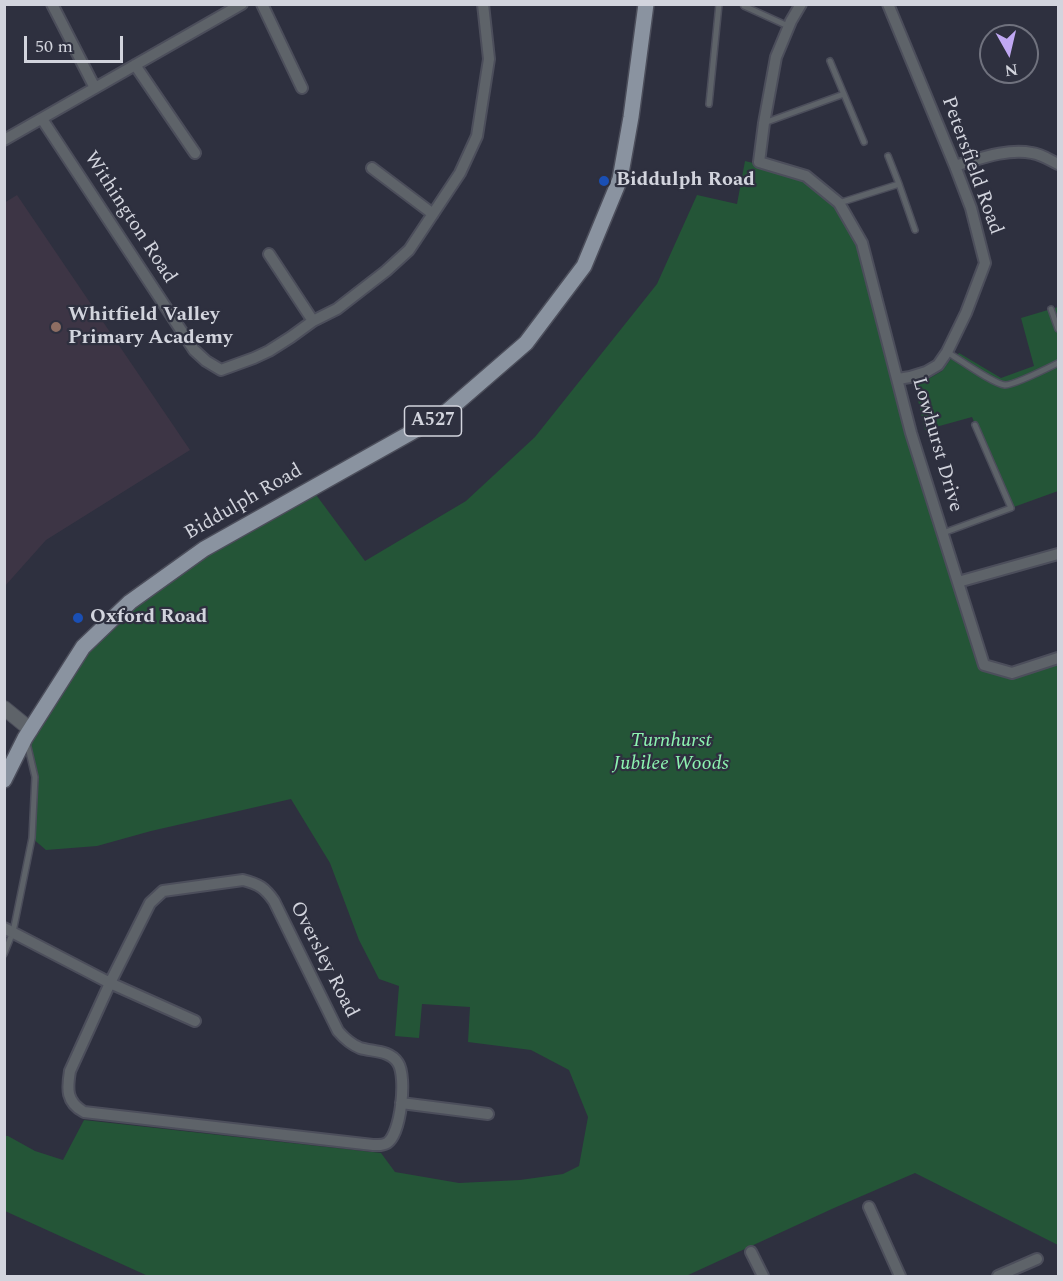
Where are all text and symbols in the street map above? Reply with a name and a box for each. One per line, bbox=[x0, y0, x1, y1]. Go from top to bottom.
scale bar bbox=[27, 24, 126, 62]
north arrow bbox=[979, 24, 1039, 84]
text: 50 m bbox=[35, 33, 73, 60]
text: N bbox=[1003, 57, 1019, 83]
street label: Petersfield Road bbox=[935, 94, 1007, 238]
street label: Withington Road bbox=[77, 147, 181, 289]
place label: Biddulph Road bbox=[616, 169, 755, 193]
marker: Biddulph Road bbox=[597, 174, 611, 188]
place label: Whitfield Valley Primary Academy bbox=[68, 304, 232, 351]
marker: Whitfield Valley Primary Academy bbox=[49, 320, 63, 334]
street label: Lowhurst Drive bbox=[905, 375, 967, 515]
road number: A527 bbox=[404, 406, 462, 436]
street label: Biddulph Road bbox=[181, 460, 307, 546]
place label: Oxford Road bbox=[90, 606, 208, 630]
marker: Oxford Road bbox=[71, 611, 85, 625]
park label: Turnhurst Jubilee Woods bbox=[613, 730, 729, 777]
street label: Oversley Road bbox=[283, 898, 363, 1022]

